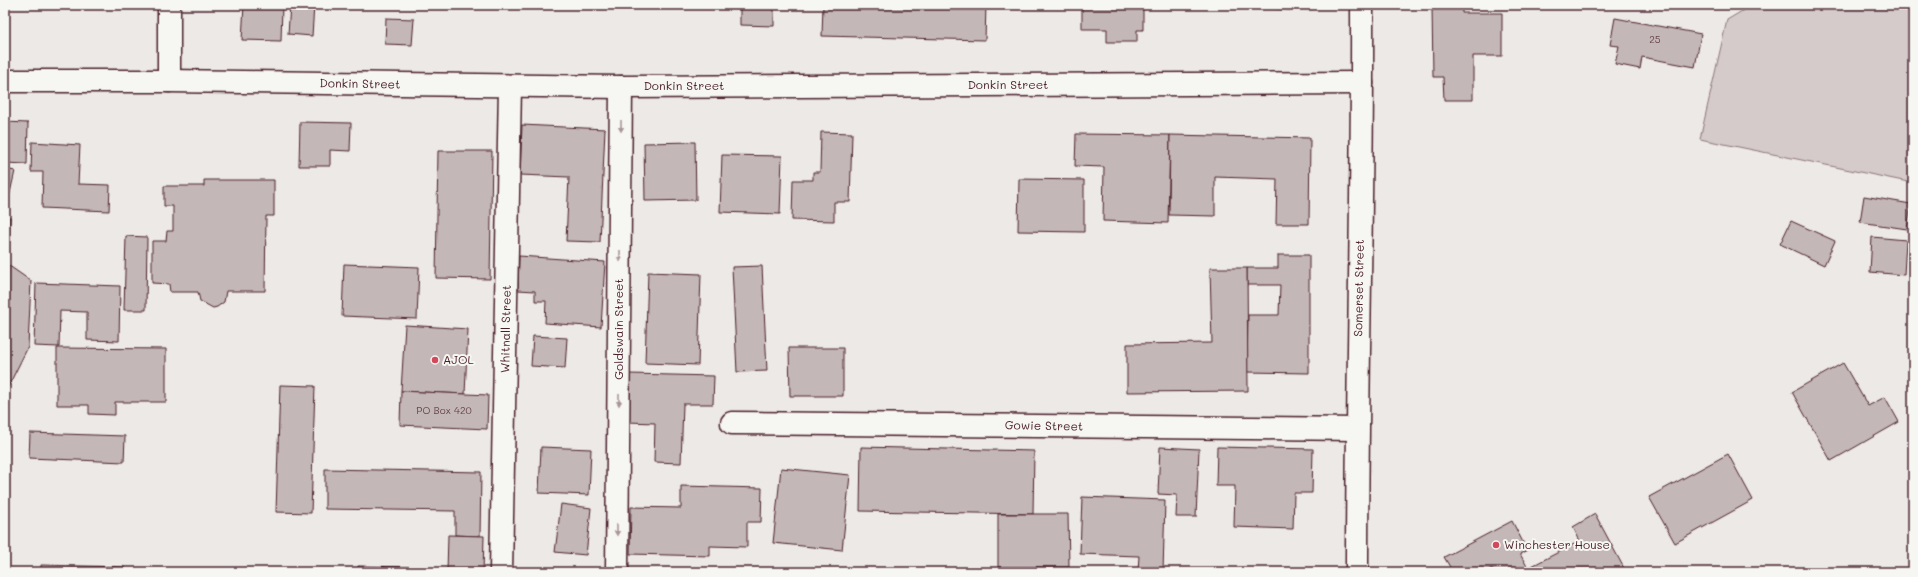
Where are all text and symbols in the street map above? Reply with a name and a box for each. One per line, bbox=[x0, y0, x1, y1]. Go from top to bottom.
house number: 25 bbox=[1649, 32, 1661, 46]
street label: Donkin Street bbox=[320, 74, 401, 92]
street label: Donkin Street bbox=[968, 76, 1048, 92]
street label: Donkin Street bbox=[644, 77, 724, 93]
one-way arrow bbox=[618, 120, 624, 133]
street label: Somerset Street bbox=[1349, 239, 1367, 337]
one-way arrow bbox=[617, 250, 623, 263]
street label: Goldswain Street bbox=[610, 278, 626, 380]
street label: Whitnall Street bbox=[496, 285, 514, 373]
place label: AJOL bbox=[443, 351, 474, 367]
marker: AJOL bbox=[430, 355, 440, 365]
one-way arrow bbox=[616, 394, 622, 407]
house number: PO Box 420 bbox=[416, 403, 472, 417]
street label: Gowie Street bbox=[1005, 416, 1083, 434]
one-way arrow bbox=[614, 524, 621, 536]
place label: Winchester House bbox=[1504, 536, 1610, 552]
marker: Winchester House bbox=[1491, 540, 1501, 550]

